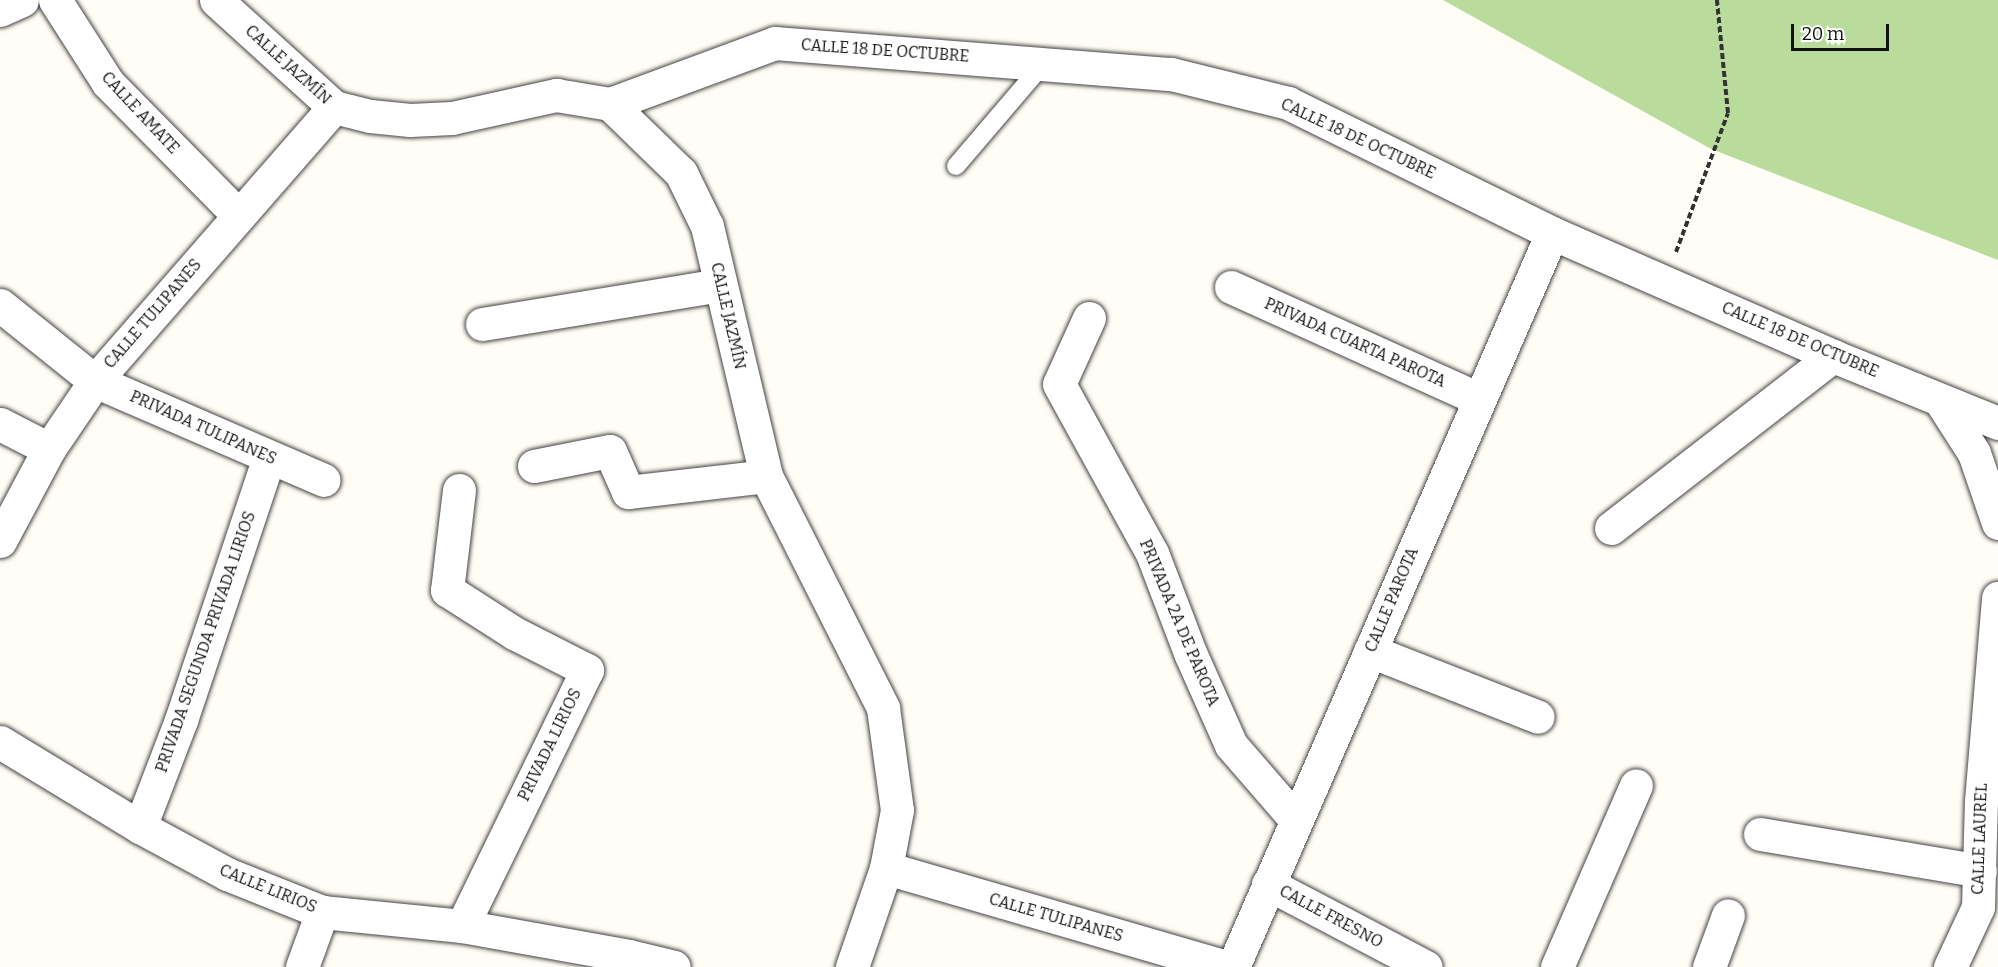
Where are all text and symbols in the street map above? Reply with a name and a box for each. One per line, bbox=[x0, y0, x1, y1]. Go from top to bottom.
scale bar bbox=[1794, 12, 1892, 50]
street label: CALLE JAZMÍN bbox=[241, 21, 335, 109]
text: 20 m bbox=[1802, 23, 1844, 45]
street label: CALLE 18 DE OCTUBRE bbox=[800, 36, 970, 66]
street label: CALLE AMATE bbox=[97, 68, 183, 158]
street label: CALLE 18 DE OCTUBRE bbox=[1278, 95, 1438, 183]
street label: CALLE TULIPANES bbox=[100, 255, 206, 373]
street label: CALLE JAZMÍN bbox=[706, 261, 750, 371]
street label: PRIVADA CUARTA PAROTA bbox=[1261, 294, 1449, 392]
street label: CALLE 18 DE OCTUBRE bbox=[1719, 298, 1881, 382]
street label: PRIVADA TULIPANES bbox=[127, 387, 279, 469]
street label: PRIVADA SEGUNDA PRIVADA LIRIOS bbox=[152, 509, 260, 775]
street label: PRIVADA 2A DE PAROTA bbox=[1135, 537, 1223, 709]
street label: CALLE PAROTA bbox=[1361, 545, 1423, 655]
street label: PRIVADA LIRIOS bbox=[514, 686, 586, 804]
street label: CALLE LAUREL bbox=[1968, 783, 1992, 895]
street label: CALLE LIRIOS bbox=[216, 861, 320, 917]
street label: CALLE FRESNO bbox=[1276, 882, 1386, 952]
street label: CALLE TULIPANES bbox=[987, 890, 1125, 946]

